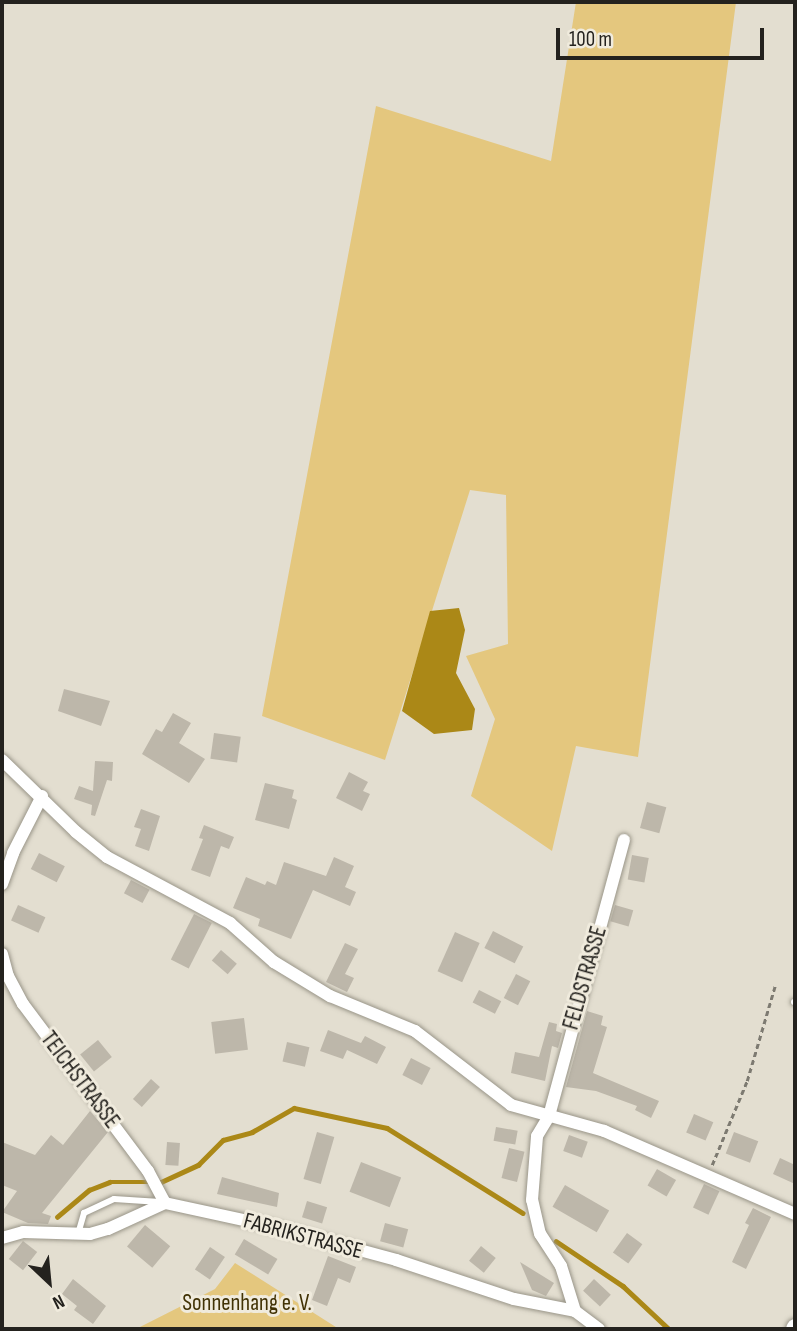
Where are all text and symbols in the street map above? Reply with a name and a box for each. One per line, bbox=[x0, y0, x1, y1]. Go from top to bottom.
scale bar bbox=[559, 14, 767, 58]
text: 100 m bbox=[569, 27, 612, 52]
street label: FELDSTRASSE bbox=[557, 923, 613, 1033]
street label: TEICHSTRASSE bbox=[35, 1026, 125, 1134]
street label: FABRIKSTRASSE bbox=[240, 1207, 366, 1265]
north arrow bbox=[14, 1247, 84, 1317]
text: N bbox=[49, 1289, 68, 1314]
park label: Sonnenhang e. V. bbox=[182, 1289, 312, 1317]

